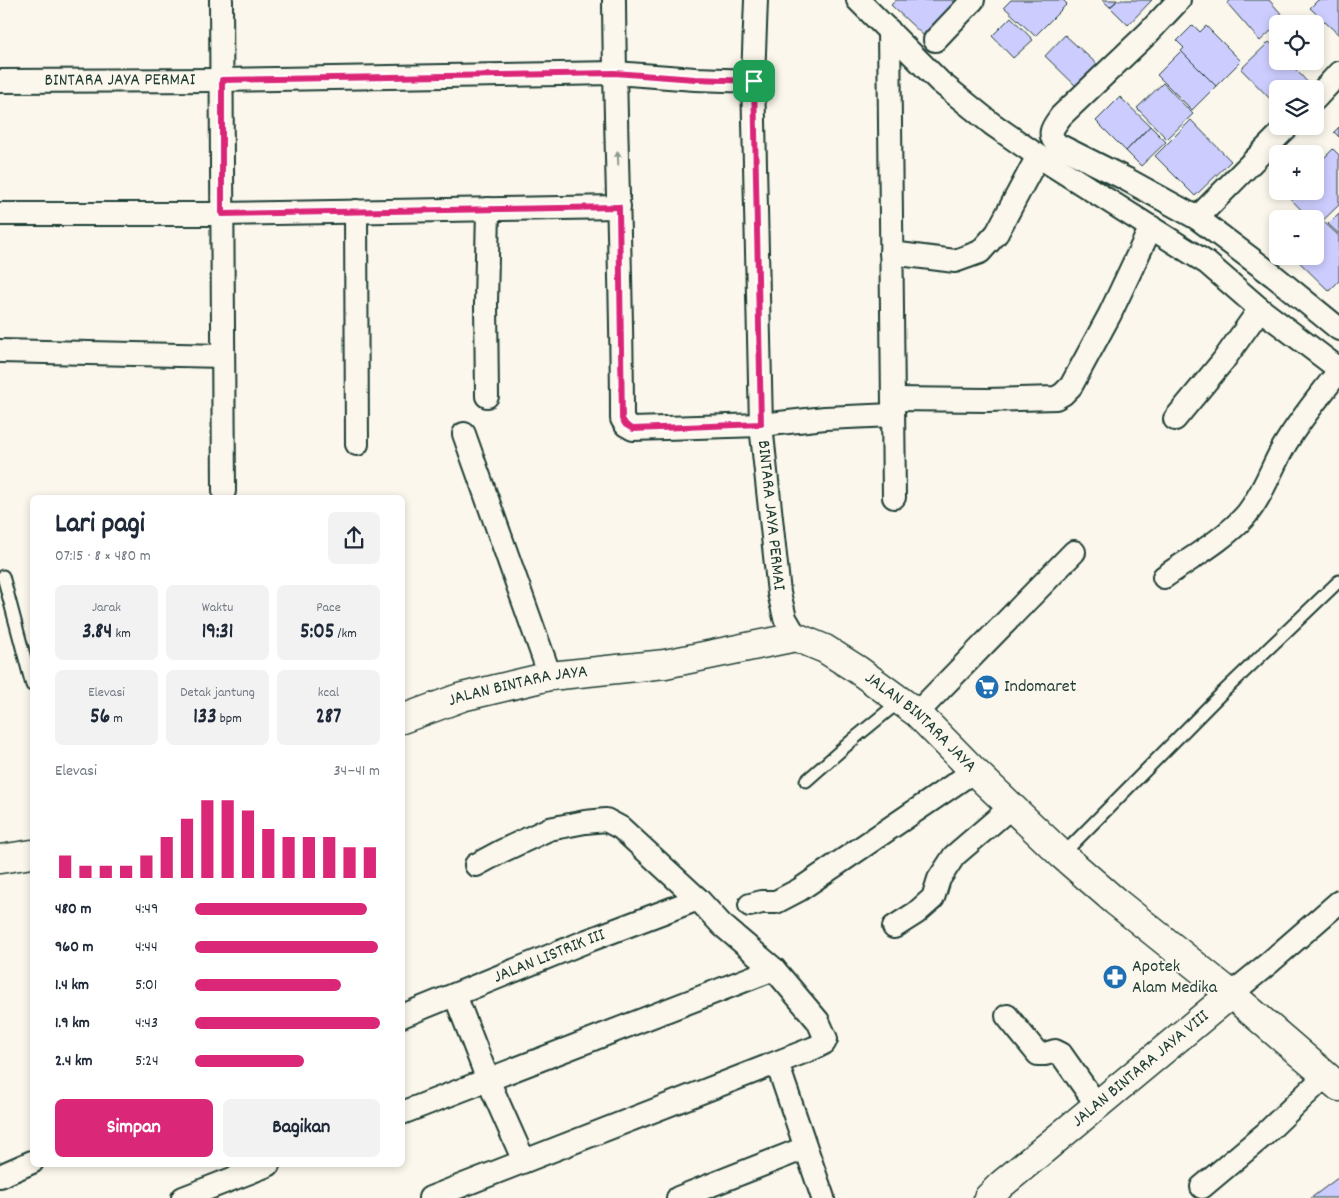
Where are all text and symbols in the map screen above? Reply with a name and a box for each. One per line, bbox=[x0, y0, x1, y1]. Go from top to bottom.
map controls bbox=[1269, 15, 1324, 265]
button: locate bbox=[1269, 15, 1324, 70]
pin bbox=[733, 60, 775, 102]
icon: arrive bbox=[740, 67, 768, 95]
street label: BINTARA JAYA PERMAI bbox=[44, 68, 196, 93]
button: layers bbox=[1269, 80, 1324, 135]
button: + bbox=[1269, 145, 1324, 200]
one-way arrow bbox=[614, 150, 622, 166]
button: − bbox=[1269, 210, 1324, 265]
street label: BINTARA JAYA PERMAI bbox=[750, 439, 791, 592]
text: Lari pagi bbox=[55, 506, 145, 546]
button: share bbox=[328, 512, 380, 564]
text: 07:15 · 8 × 480 m bbox=[55, 545, 151, 568]
text: Jarak bbox=[92, 598, 121, 618]
text: Waktu bbox=[202, 598, 233, 618]
text: Pace bbox=[316, 598, 341, 618]
text: 3.84 bbox=[82, 618, 112, 648]
text: 19:31 bbox=[202, 618, 233, 648]
text: 5:05 bbox=[300, 618, 334, 648]
text: km bbox=[112, 624, 131, 644]
text: /km bbox=[334, 624, 357, 644]
street label: JALAN BINTARA JAYA bbox=[445, 660, 589, 714]
street label: JALAN BINTARA JAYA bbox=[859, 666, 982, 779]
supermarket icon: Indomaret bbox=[974, 674, 1000, 700]
place label: Indomaret bbox=[1004, 675, 1077, 700]
text: Elevasi bbox=[88, 683, 125, 703]
text: Detak jantung bbox=[180, 683, 255, 703]
text: kcal bbox=[318, 683, 339, 703]
text: 56 bbox=[90, 703, 110, 733]
text: 133 bbox=[193, 703, 216, 733]
text: 287 bbox=[316, 703, 341, 733]
text: m bbox=[110, 709, 123, 729]
text: bpm bbox=[216, 709, 242, 729]
text: Elevasi bbox=[55, 760, 97, 783]
text: 34–41 m bbox=[334, 760, 380, 783]
text: 480 m bbox=[55, 898, 91, 921]
text: 4:49 bbox=[135, 898, 158, 921]
street label: JALAN LISTRIK III bbox=[490, 923, 609, 990]
text: 960 m bbox=[55, 936, 94, 959]
text: 4:44 bbox=[135, 936, 158, 959]
place label: Apotek Alam Medika bbox=[1132, 955, 1218, 1001]
pharmacy icon: Apotek Alam Medika bbox=[1102, 964, 1128, 990]
text: 1.4 km bbox=[55, 974, 89, 997]
text: 5:01 bbox=[135, 974, 157, 997]
street label: JALAN BINTARA JAYA VIII bbox=[1067, 1004, 1215, 1134]
text: 1.9 km bbox=[55, 1012, 90, 1035]
text: 4:43 bbox=[135, 1012, 158, 1035]
text: 2.4 km bbox=[55, 1050, 93, 1073]
text: 5:24 bbox=[135, 1050, 159, 1073]
button: Simpan bbox=[55, 1099, 213, 1157]
button: Bagikan bbox=[223, 1099, 380, 1157]

